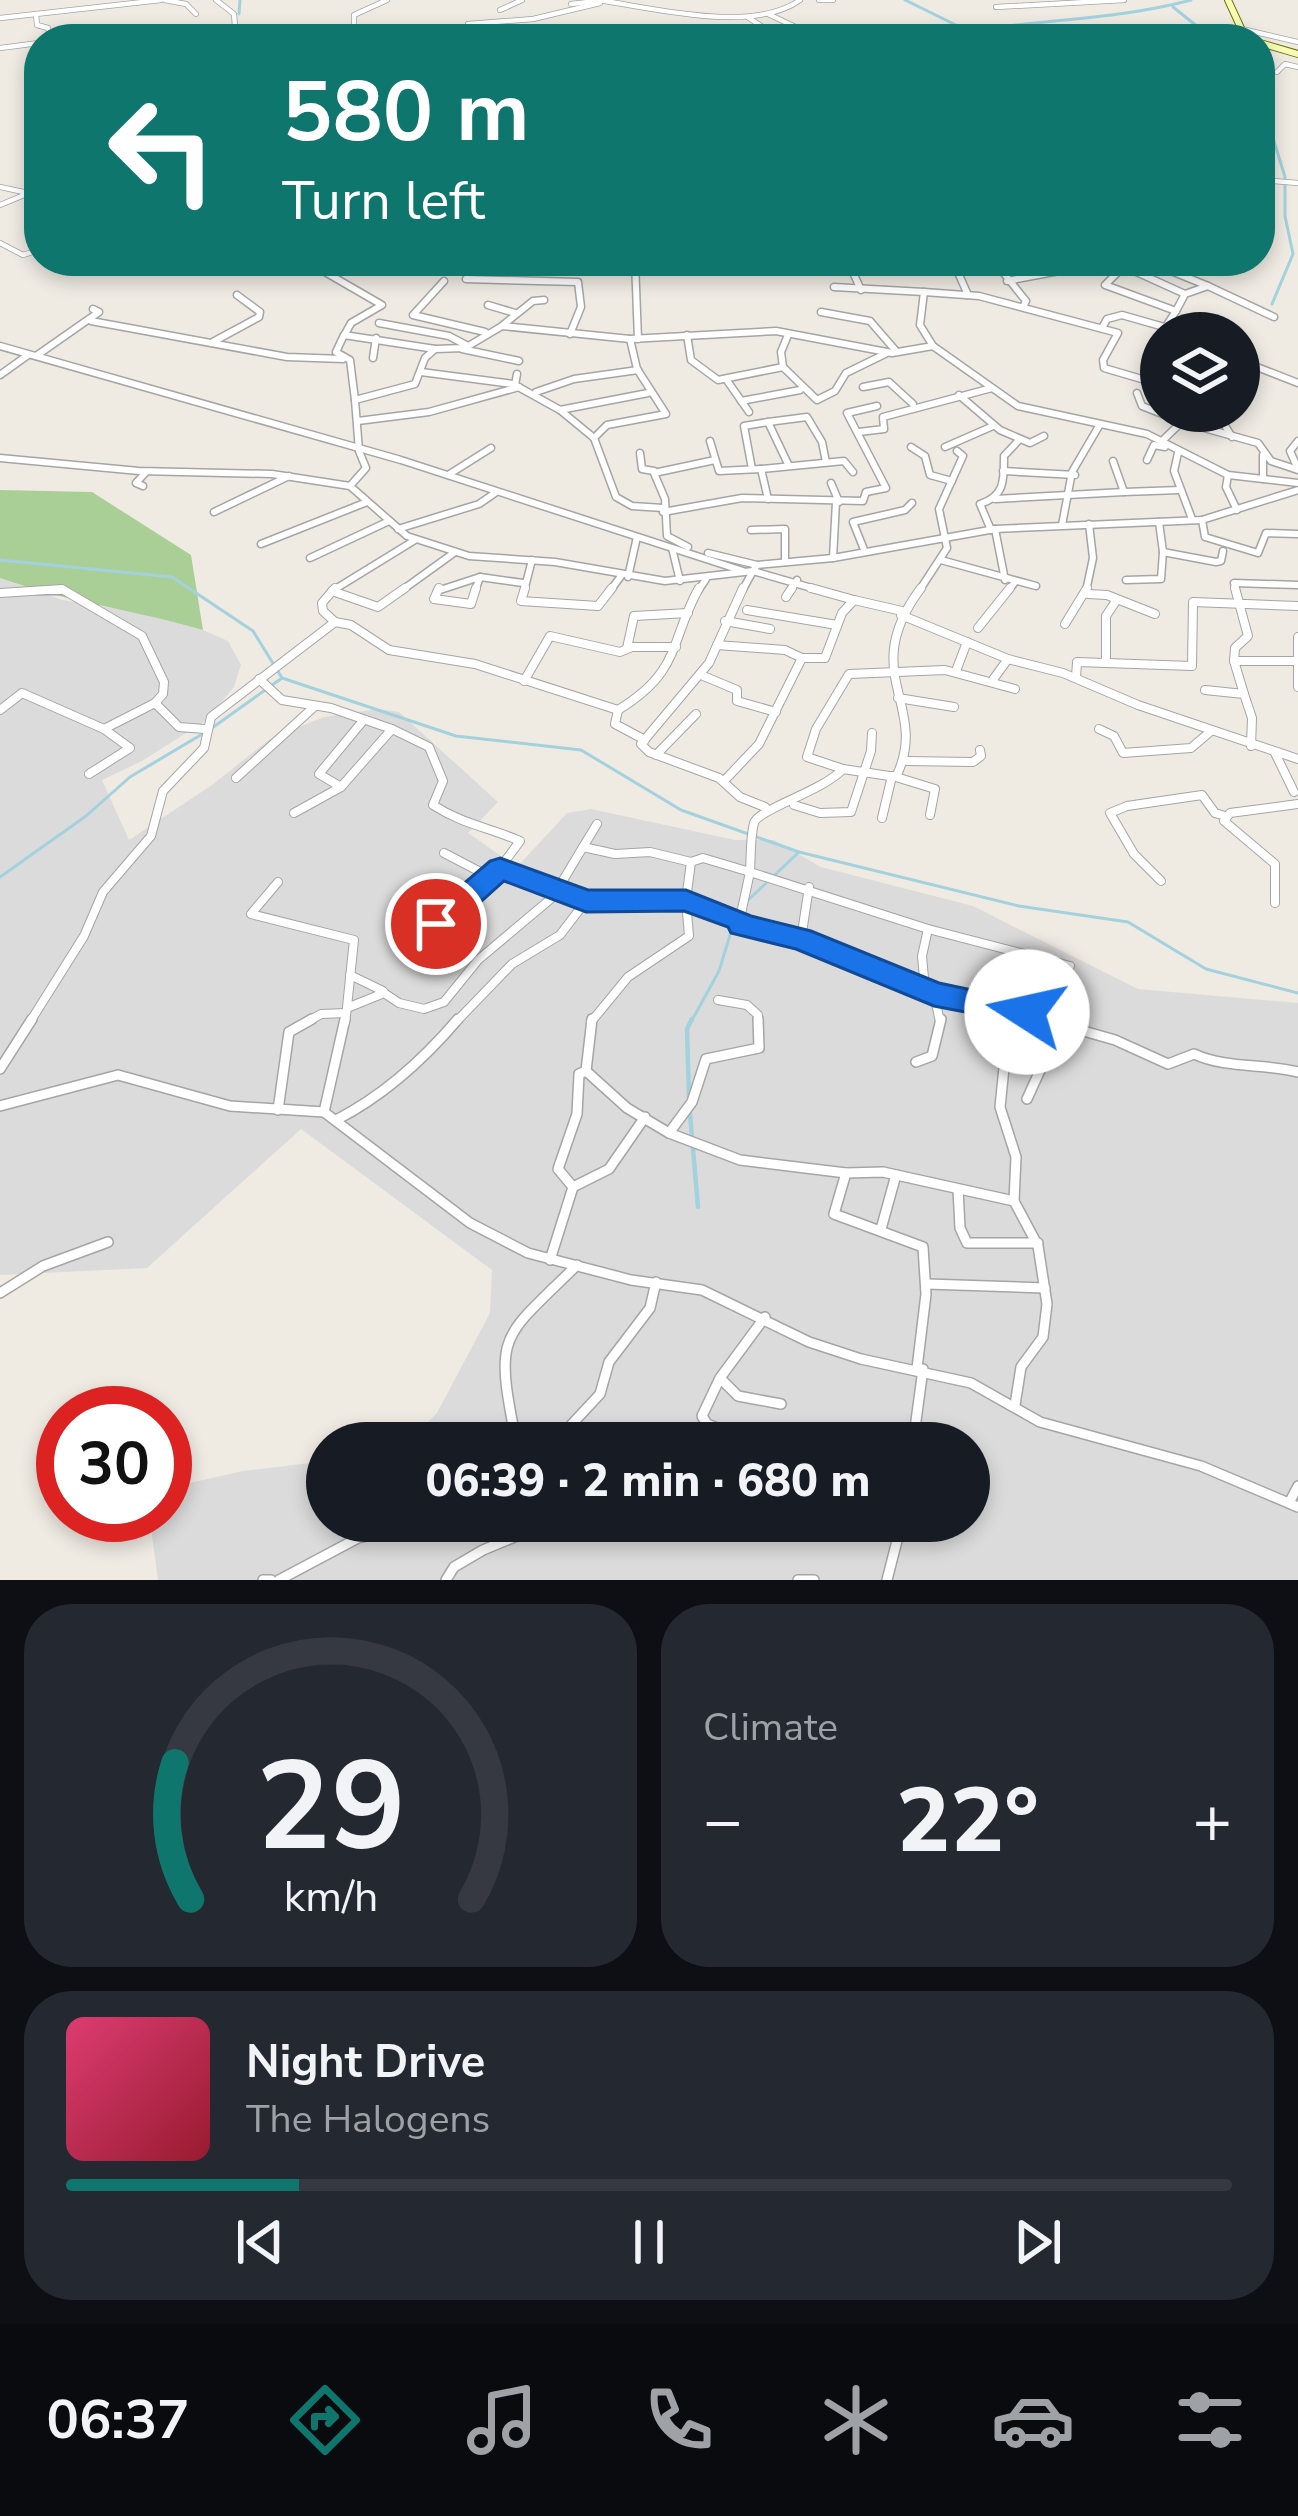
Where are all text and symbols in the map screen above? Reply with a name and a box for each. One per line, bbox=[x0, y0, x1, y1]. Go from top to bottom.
text: 580 m bbox=[282, 55, 530, 170]
icon: left bbox=[84, 72, 240, 228]
text: Turn left bbox=[282, 164, 485, 238]
map controls bbox=[1140, 312, 1260, 432]
button: layers bbox=[1140, 312, 1260, 432]
pin bbox=[385, 873, 487, 975]
icon: arrive bbox=[403, 891, 469, 957]
position arrow bbox=[964, 949, 1090, 1075]
speed limit sign: 30 bbox=[36, 1386, 192, 1542]
text: 06:39 · 2 min · 680 m bbox=[425, 1451, 871, 1512]
text: Climate bbox=[703, 1701, 838, 1754]
text: 29 bbox=[256, 1722, 405, 1892]
text: 22° bbox=[896, 1760, 1039, 1883]
text: − bbox=[703, 1776, 743, 1866]
text: + bbox=[1192, 1776, 1232, 1866]
text: km/h bbox=[283, 1867, 378, 1925]
text: Night Drive bbox=[246, 2032, 485, 2093]
text: The Halogens bbox=[246, 2093, 490, 2146]
icon: previous bbox=[227, 2209, 293, 2275]
icon: pause bbox=[616, 2209, 682, 2275]
icon: next bbox=[1005, 2209, 1071, 2275]
icon: directions bbox=[283, 2378, 367, 2462]
icon: music bbox=[460, 2378, 544, 2462]
icon: phone bbox=[637, 2378, 721, 2462]
icon: climate bbox=[814, 2378, 898, 2462]
icon: car bbox=[991, 2378, 1075, 2462]
icon: filters bbox=[1168, 2378, 1252, 2462]
text: 06:37 bbox=[47, 2383, 190, 2457]

